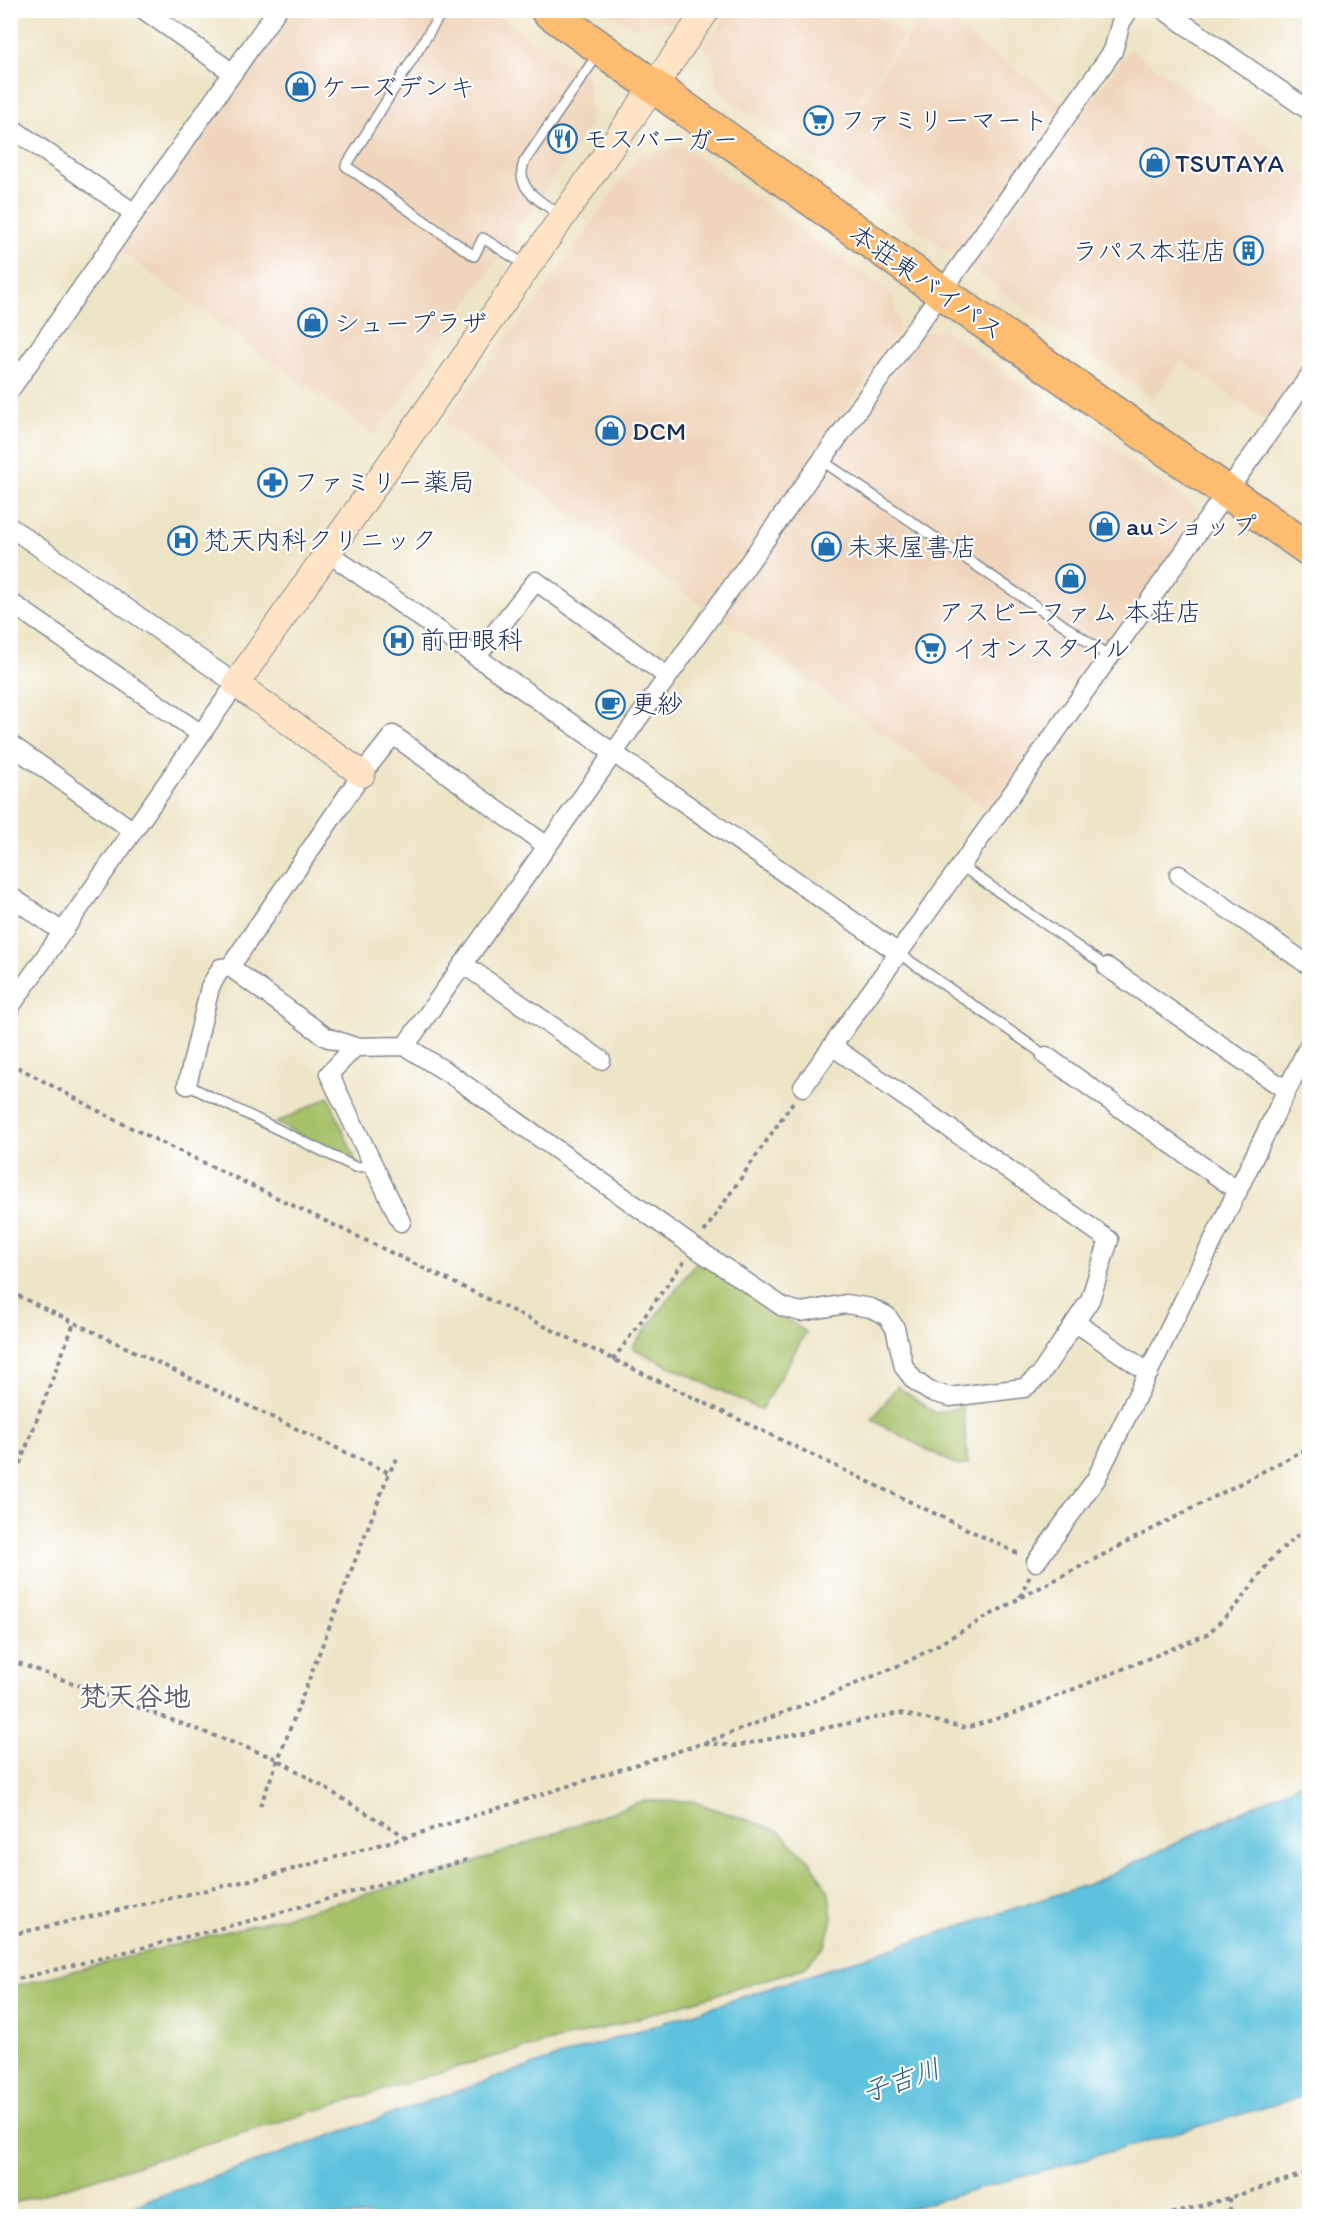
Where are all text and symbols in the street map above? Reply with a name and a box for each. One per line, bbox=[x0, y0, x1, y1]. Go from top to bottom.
shop icon: ケーズデンキ bbox=[284, 71, 316, 103]
place label: ケーズデンキ bbox=[321, 71, 475, 103]
supermarket icon: ファミリーマート bbox=[803, 104, 835, 136]
place label: ファミリーマート bbox=[840, 104, 1049, 136]
restaurant icon: モスバーガー bbox=[546, 123, 578, 155]
place label: モスバーガー bbox=[583, 123, 738, 155]
shop icon: TSUTAYA bbox=[1138, 147, 1170, 179]
place label: TSUTAYA bbox=[1175, 147, 1284, 179]
street label: 本荘東バイパス bbox=[843, 217, 1011, 347]
place label: ラパス本荘店 bbox=[1072, 235, 1227, 267]
building icon: ラパス本荘店 bbox=[1232, 235, 1264, 267]
shop icon: シュープラザ bbox=[297, 307, 329, 339]
place label: シュープラザ bbox=[334, 307, 487, 339]
shop icon: DCM bbox=[595, 415, 627, 447]
place label: DCM bbox=[632, 415, 686, 447]
pharmacy icon: ファミリー薬局 bbox=[256, 466, 288, 498]
place label: ファミリー薬局 bbox=[293, 466, 475, 498]
shop icon: auショップ bbox=[1089, 510, 1121, 542]
place label: auショップ bbox=[1126, 510, 1257, 542]
hospital icon: 梵天内科クリニック bbox=[166, 524, 198, 556]
place label: 梵天内科クリニック bbox=[203, 524, 437, 556]
shop icon: 未来屋書店 bbox=[810, 531, 842, 563]
place label: 未来屋書店 bbox=[847, 531, 977, 563]
shop icon: アスビーファム 本荘店 bbox=[1054, 562, 1086, 594]
place label: アスビーファム 本荘店 bbox=[938, 596, 1202, 628]
hospital icon: 前田眼科 bbox=[382, 624, 414, 656]
place label: 前田眼科 bbox=[419, 624, 523, 656]
supermarket icon: イオンスタイル bbox=[915, 632, 947, 664]
place label: イオンスタイル bbox=[952, 632, 1131, 664]
cafe icon: 更紗 bbox=[594, 688, 626, 720]
place label: 更紗 bbox=[631, 688, 683, 720]
district label: 梵天谷地 bbox=[79, 1679, 191, 1713]
water label: 子吉川 bbox=[857, 2051, 945, 2109]

